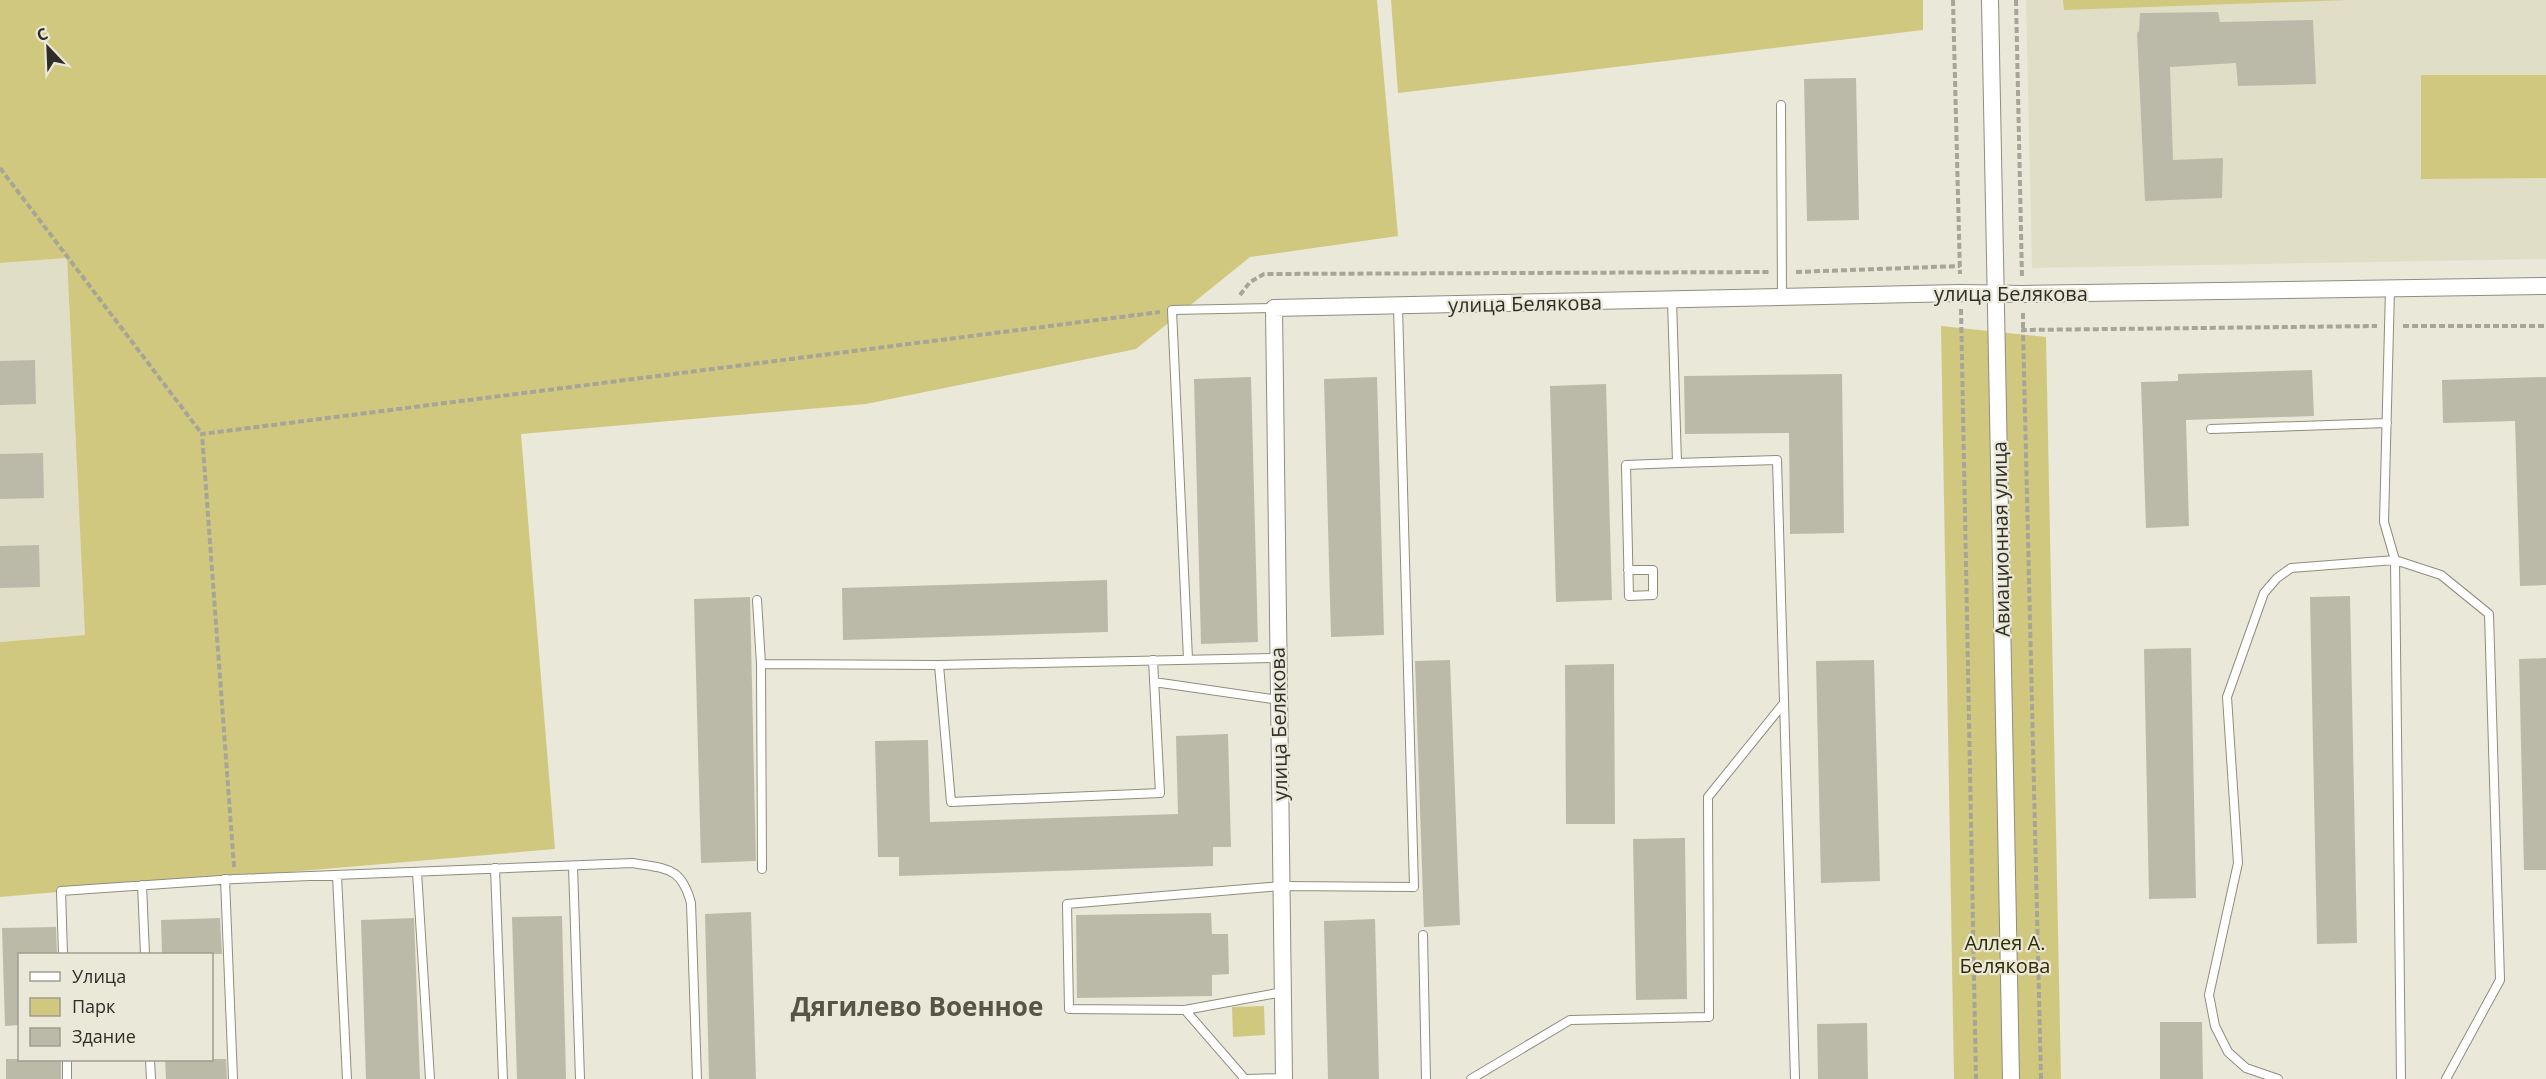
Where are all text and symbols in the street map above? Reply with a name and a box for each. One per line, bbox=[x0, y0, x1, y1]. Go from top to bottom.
north arrow bbox=[18, 18, 78, 78]
text: С bbox=[33, 22, 51, 46]
street label: улица Белякова bbox=[1934, 280, 2088, 307]
street label: улица Белякова bbox=[1448, 289, 1602, 318]
street label: Авиационная улица bbox=[1985, 441, 2016, 637]
street label: улица Белякова bbox=[1264, 647, 1293, 801]
park label: Аллея А. Белякова bbox=[1960, 929, 2050, 979]
legend bbox=[18, 953, 213, 1061]
text: Улица bbox=[72, 964, 126, 988]
district label: Дягилево Военное bbox=[791, 988, 1043, 1024]
text: Парк bbox=[72, 994, 116, 1018]
text: Здание bbox=[72, 1024, 136, 1048]

